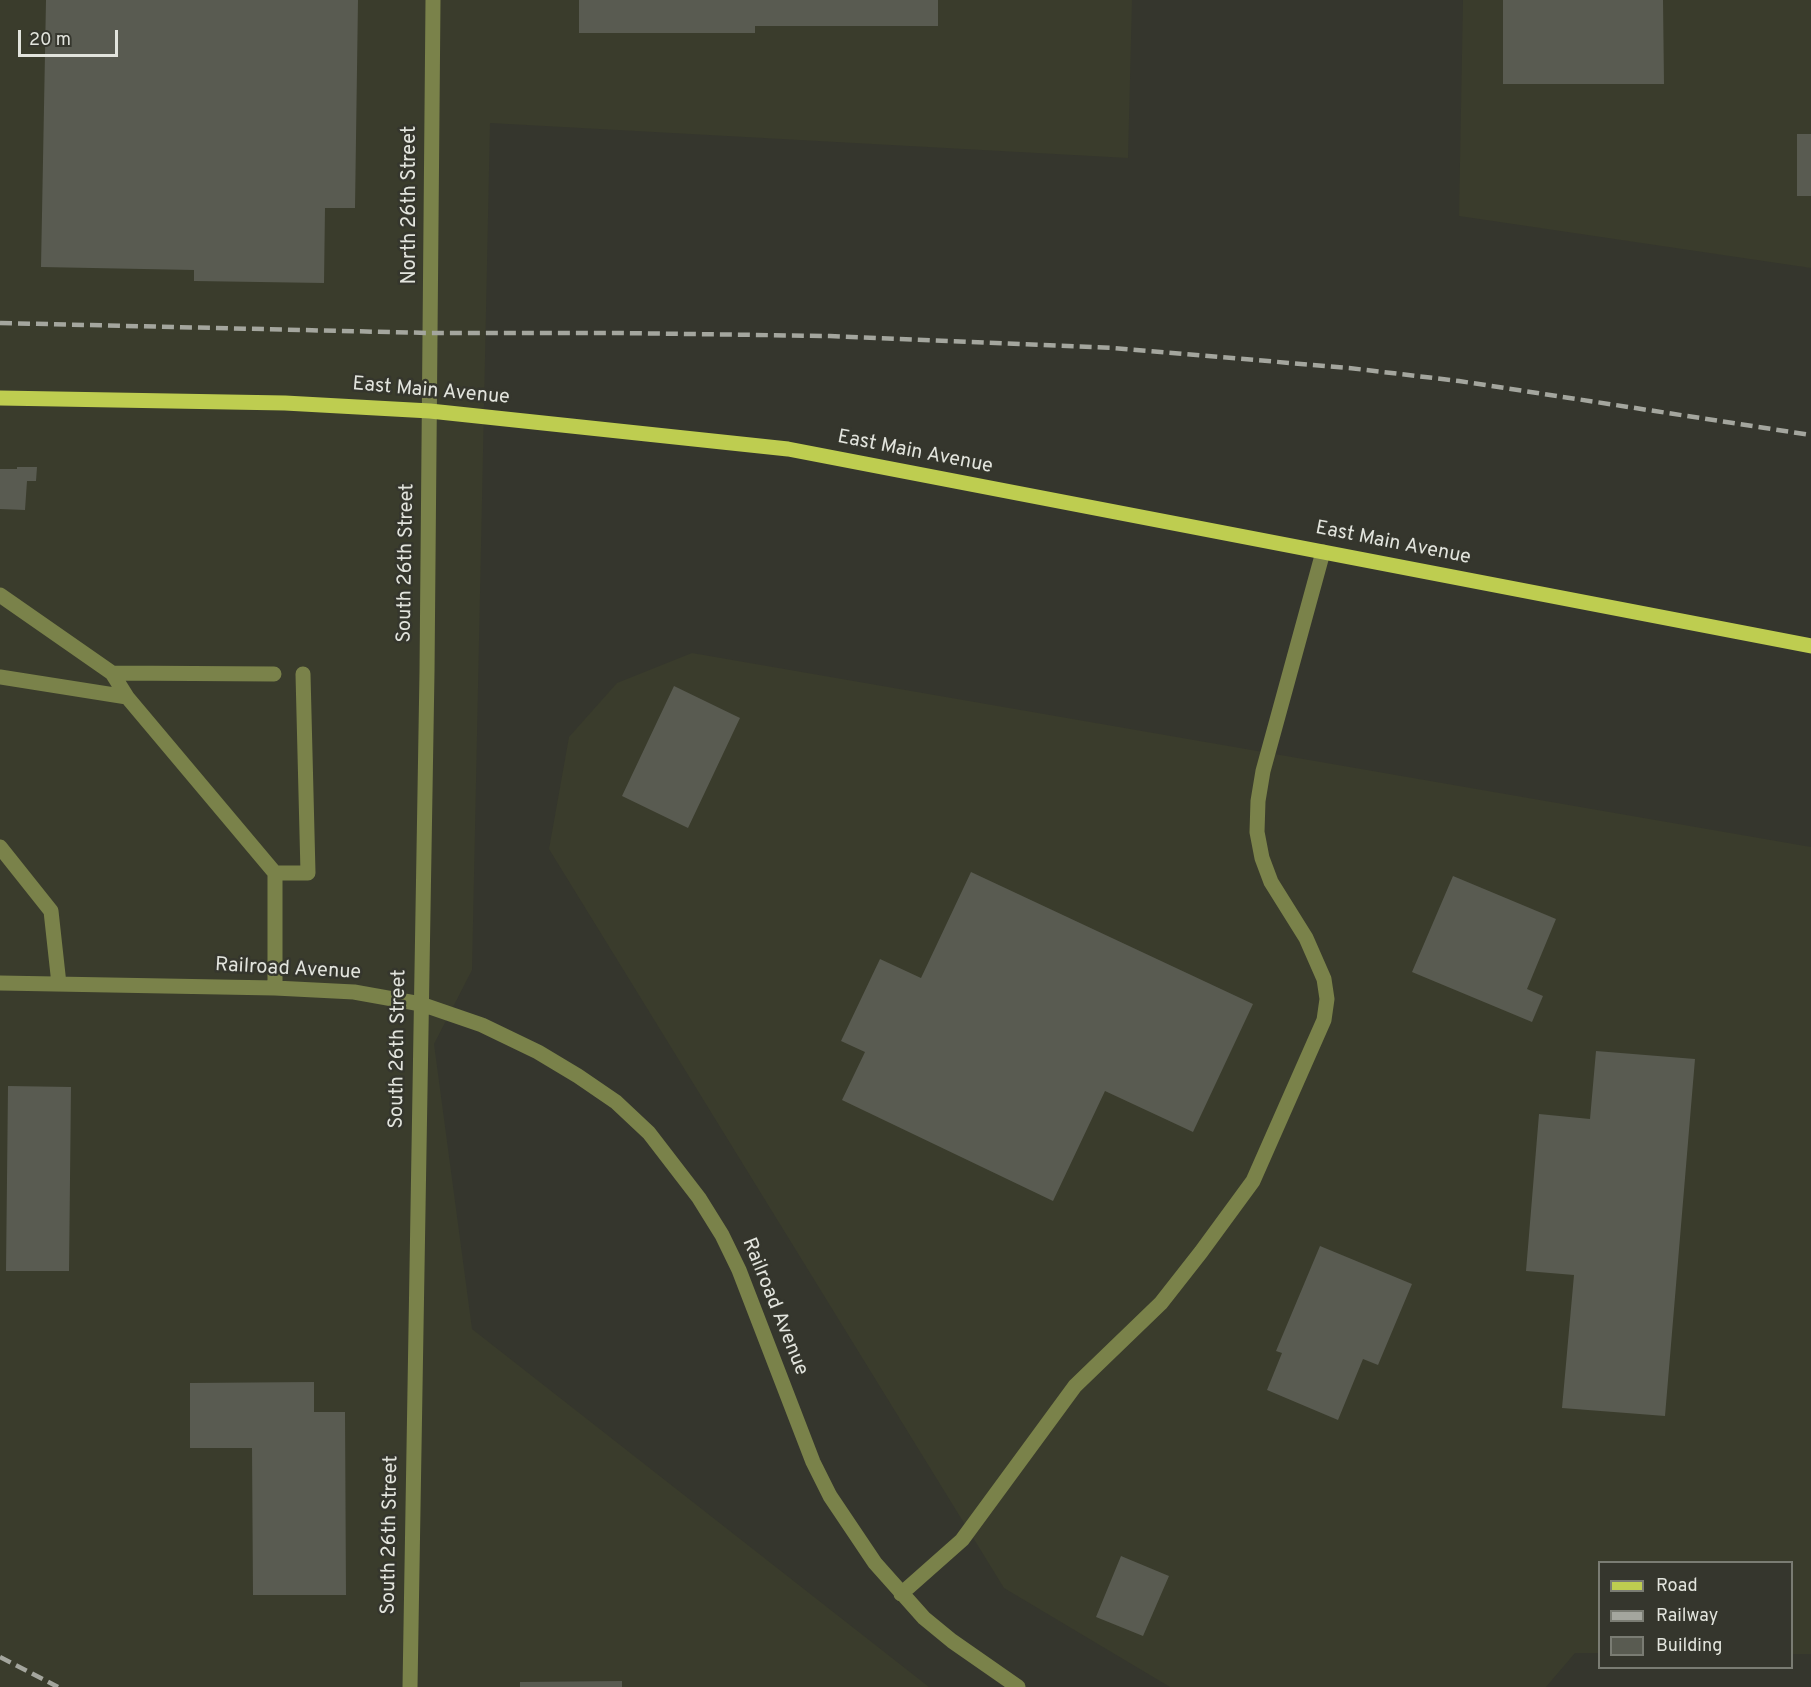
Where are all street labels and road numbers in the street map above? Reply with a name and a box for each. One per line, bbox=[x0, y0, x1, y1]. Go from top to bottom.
street label: North 26th Street bbox=[399, 126, 423, 284]
street label: East Main Avenue bbox=[351, 373, 511, 411]
street label: East Main Avenue bbox=[835, 426, 995, 480]
street label: South 26th Street bbox=[394, 483, 420, 643]
street label: East Main Avenue bbox=[1313, 517, 1473, 571]
street label: Railroad Avenue bbox=[214, 954, 362, 986]
street label: South 26th Street bbox=[386, 969, 412, 1129]
street label: Railroad Avenue bbox=[735, 1235, 813, 1379]
street label: South 26th Street bbox=[378, 1455, 404, 1615]

